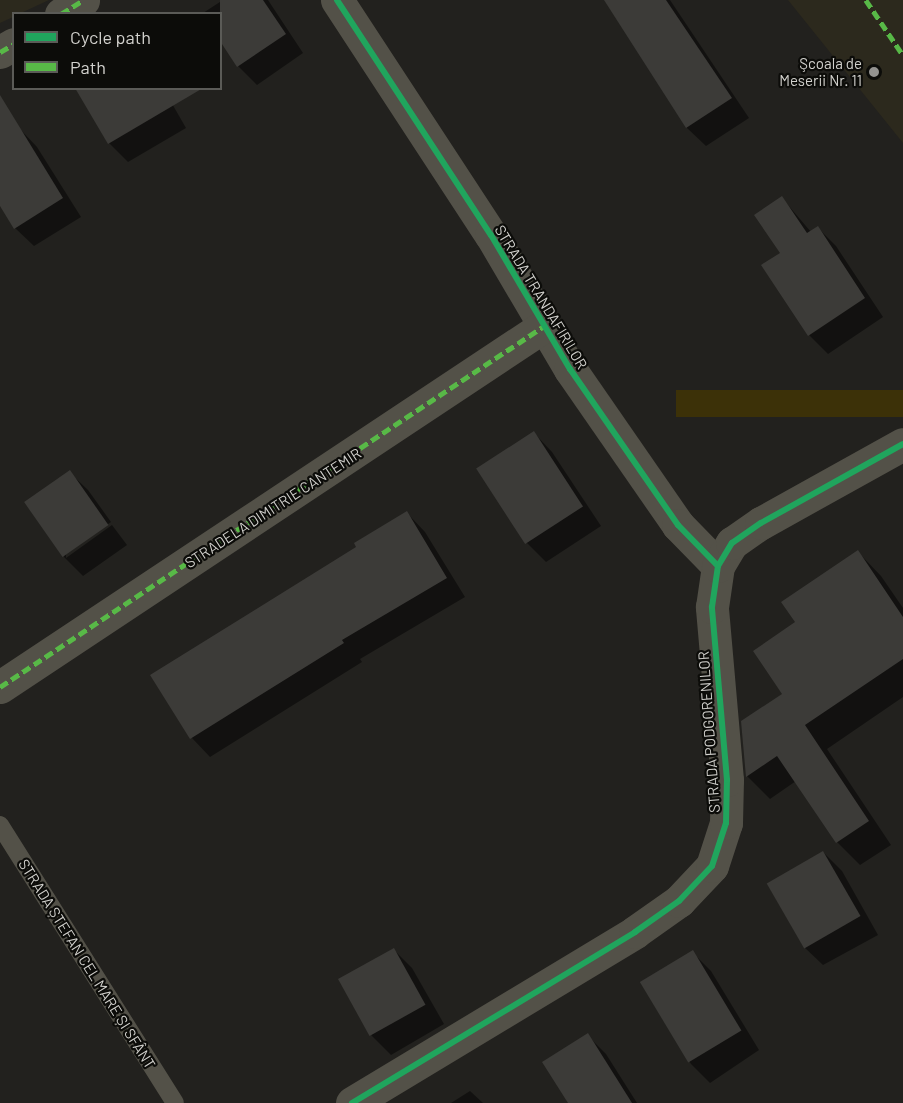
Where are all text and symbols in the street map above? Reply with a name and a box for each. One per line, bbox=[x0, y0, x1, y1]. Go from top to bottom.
legend bbox=[12, 12, 222, 90]
text: Cycle path bbox=[70, 26, 151, 48]
place label: Şcoala de Meserii Nr. 11 bbox=[779, 54, 862, 89]
text: Path bbox=[70, 56, 106, 78]
marker: Şcoala de Meserii Nr. 11 bbox=[867, 65, 881, 79]
street label: STRADA TRANDAFIRILOR bbox=[491, 222, 591, 372]
street label: STRADELA DIMITRIE CANTEMIR bbox=[181, 444, 365, 572]
street label: STRADA PODGORENILOR bbox=[694, 651, 724, 813]
street label: STRADA ȘTEFAN CEL MARE ȘI SFÂNT bbox=[15, 856, 159, 1072]

